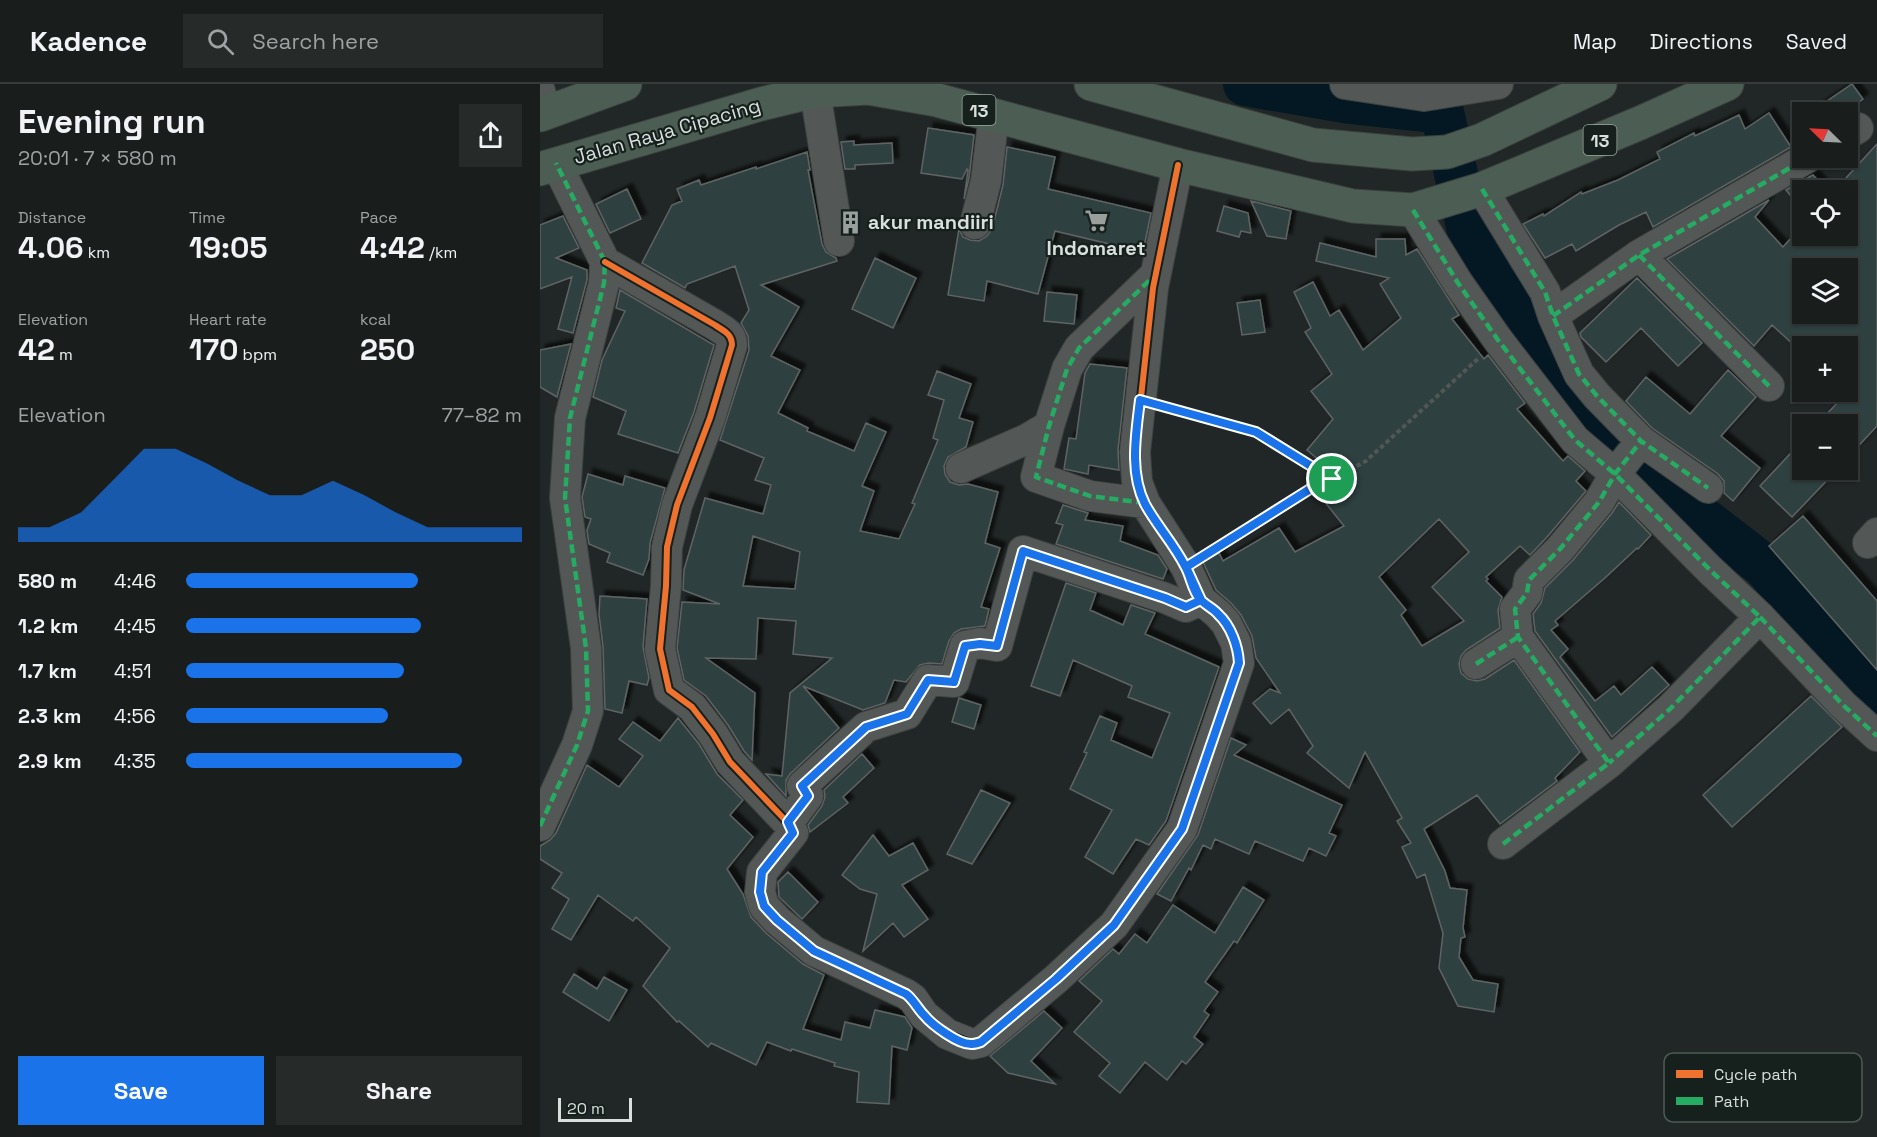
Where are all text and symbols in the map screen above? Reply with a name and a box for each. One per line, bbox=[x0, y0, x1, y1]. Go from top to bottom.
search box bbox=[183, 14, 603, 68]
text: Kadence bbox=[30, 23, 147, 59]
icon: search bbox=[204, 25, 237, 58]
text: Search here bbox=[252, 27, 379, 55]
text: Map bbox=[1573, 28, 1617, 55]
text: Directions bbox=[1650, 28, 1753, 55]
text: Saved bbox=[1786, 28, 1847, 55]
street label: Jalan Raya Cipacing bbox=[571, 92, 763, 170]
road number: 13 bbox=[962, 95, 996, 125]
text: Evening run bbox=[18, 101, 206, 143]
north arrow bbox=[1792, 102, 1858, 168]
map controls bbox=[1792, 102, 1858, 480]
button: share bbox=[459, 104, 522, 167]
road number: 13 bbox=[1584, 125, 1616, 155]
text: 20:01 · 7 × 580 m bbox=[18, 145, 177, 171]
button: locate bbox=[1792, 180, 1858, 246]
text: Distance bbox=[18, 207, 86, 228]
text: Time bbox=[189, 207, 225, 228]
text: Pace bbox=[360, 207, 397, 228]
supermarket icon: Indomaret bbox=[1083, 208, 1109, 234]
building icon: akur mandiiri bbox=[837, 209, 863, 235]
place label: akur mandiiri bbox=[868, 209, 994, 235]
text: 4.06 bbox=[18, 228, 84, 267]
text: 19:05 bbox=[189, 228, 267, 267]
text: 4:42 bbox=[360, 228, 425, 267]
place label: Indomaret bbox=[1046, 235, 1146, 261]
text: km bbox=[84, 242, 110, 263]
text: /km bbox=[425, 242, 457, 263]
button: layers bbox=[1792, 258, 1858, 324]
text: Elevation bbox=[18, 309, 88, 330]
text: Heart rate bbox=[189, 309, 267, 330]
text: kcal bbox=[360, 309, 391, 330]
text: 42 bbox=[18, 330, 55, 369]
text: 170 bbox=[189, 330, 239, 369]
text: 250 bbox=[360, 330, 415, 369]
button: + bbox=[1792, 336, 1858, 402]
text: m bbox=[55, 344, 73, 365]
text: bpm bbox=[239, 344, 277, 365]
text: Elevation bbox=[18, 402, 106, 428]
text: 77–82 m bbox=[442, 402, 522, 428]
button: − bbox=[1792, 414, 1858, 480]
pin bbox=[1306, 453, 1357, 504]
icon: arrive bbox=[1315, 462, 1348, 495]
text: 580 m bbox=[18, 568, 77, 594]
text: 4:46 bbox=[114, 568, 156, 594]
text: 1.2 km bbox=[18, 613, 78, 639]
text: 4:45 bbox=[114, 613, 156, 639]
text: 1.7 km bbox=[18, 658, 77, 684]
text: 4:51 bbox=[114, 658, 152, 684]
text: 2.3 km bbox=[18, 703, 81, 729]
text: 4:56 bbox=[114, 703, 156, 729]
text: 2.9 km bbox=[18, 748, 82, 774]
text: 4:35 bbox=[114, 748, 156, 774]
legend bbox=[1664, 1053, 1862, 1122]
button: Save bbox=[18, 1056, 264, 1125]
button: Share bbox=[276, 1056, 522, 1125]
text: Cycle path bbox=[1714, 1064, 1797, 1085]
text: Path bbox=[1714, 1091, 1749, 1112]
scale bar bbox=[558, 1095, 632, 1122]
text: 20 m bbox=[567, 1098, 605, 1119]

